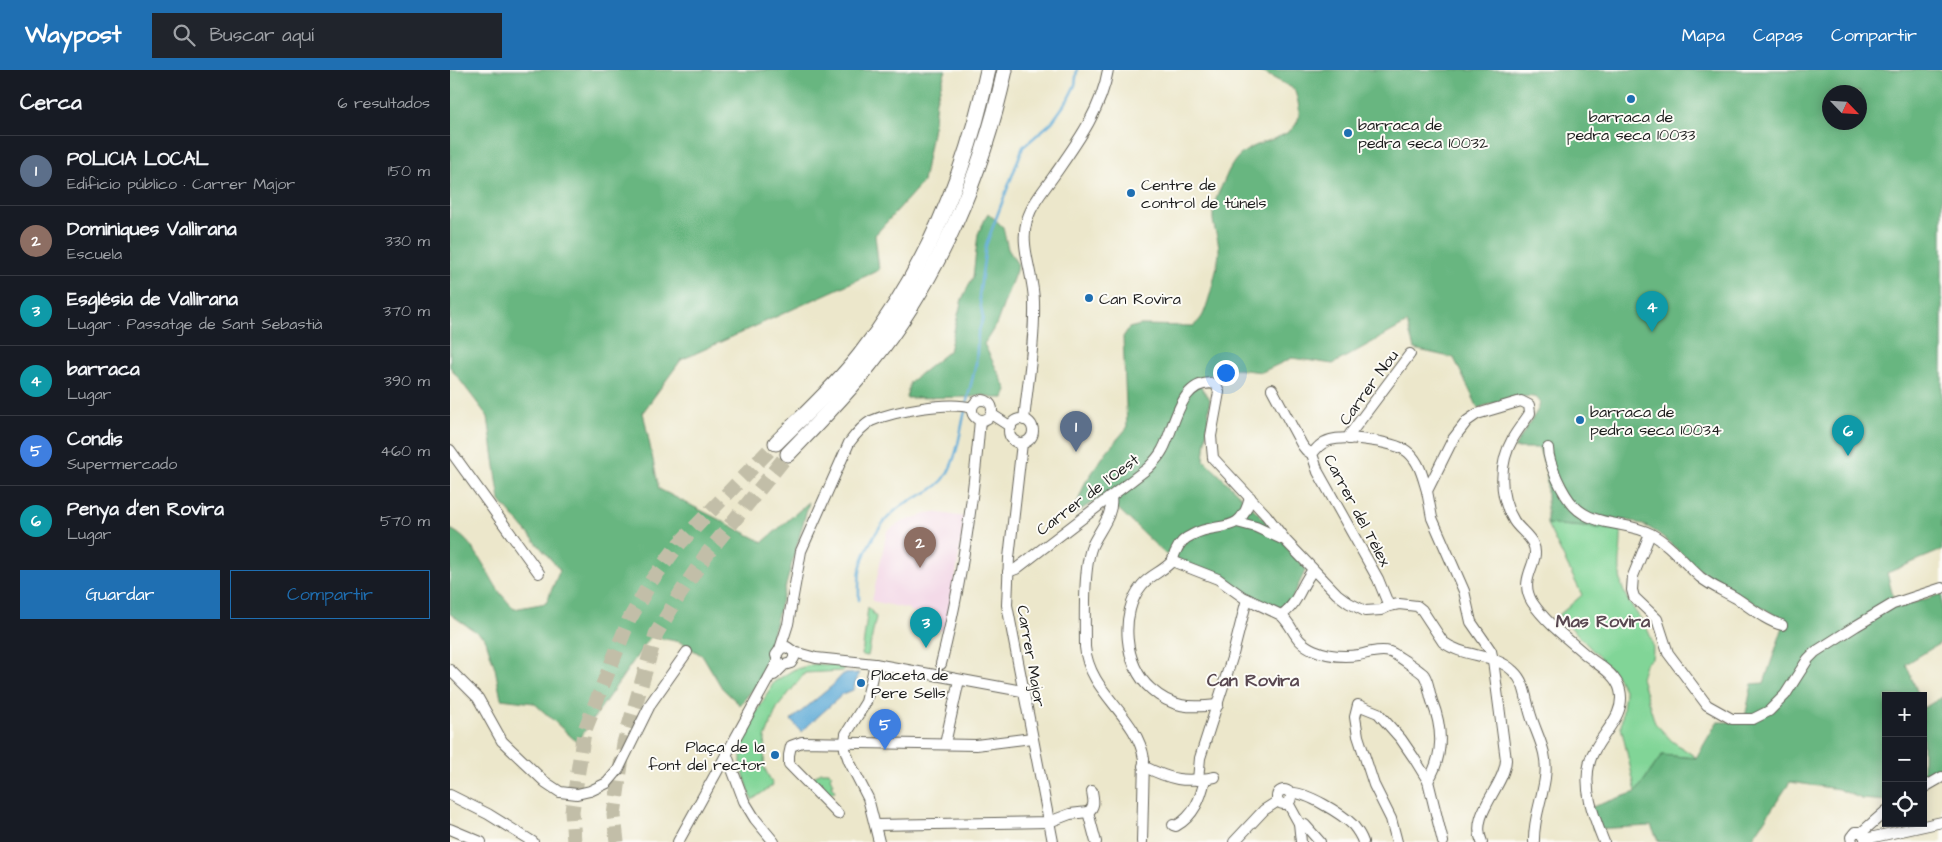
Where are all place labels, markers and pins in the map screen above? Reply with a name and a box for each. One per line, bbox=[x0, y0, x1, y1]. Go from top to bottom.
marker: barraca de pedra seca 10033 bbox=[1625, 93, 1637, 105]
place label: barraca de pedra seca 10033 bbox=[1566, 106, 1696, 146]
place label: barraca de pedra seca 10032 bbox=[1358, 114, 1488, 154]
marker: barraca de pedra seca 10032 bbox=[1342, 127, 1354, 139]
place label: Centre de control de túnels bbox=[1141, 174, 1266, 214]
marker: Centre de control de túnels bbox=[1125, 187, 1137, 199]
place label: Can Rovira bbox=[1099, 288, 1181, 310]
pin: 4 bbox=[1636, 291, 1668, 332]
marker: Can Rovira bbox=[1083, 292, 1095, 304]
place label: barraca de pedra seca 10034 bbox=[1590, 401, 1722, 441]
pin: 1 bbox=[1060, 411, 1092, 452]
marker: barraca de pedra seca 10034 bbox=[1574, 414, 1586, 426]
pin: 6 bbox=[1832, 415, 1864, 456]
pin: 2 bbox=[904, 527, 936, 568]
pin: 3 bbox=[910, 607, 942, 648]
place label: Placeta de Pere Sells bbox=[871, 664, 949, 704]
marker: Placeta de Pere Sells bbox=[855, 677, 867, 689]
pin: 5 bbox=[869, 709, 901, 750]
place label: Plaça de la font del rector bbox=[648, 736, 765, 776]
marker: Plaça de la font del rector bbox=[769, 749, 781, 761]

